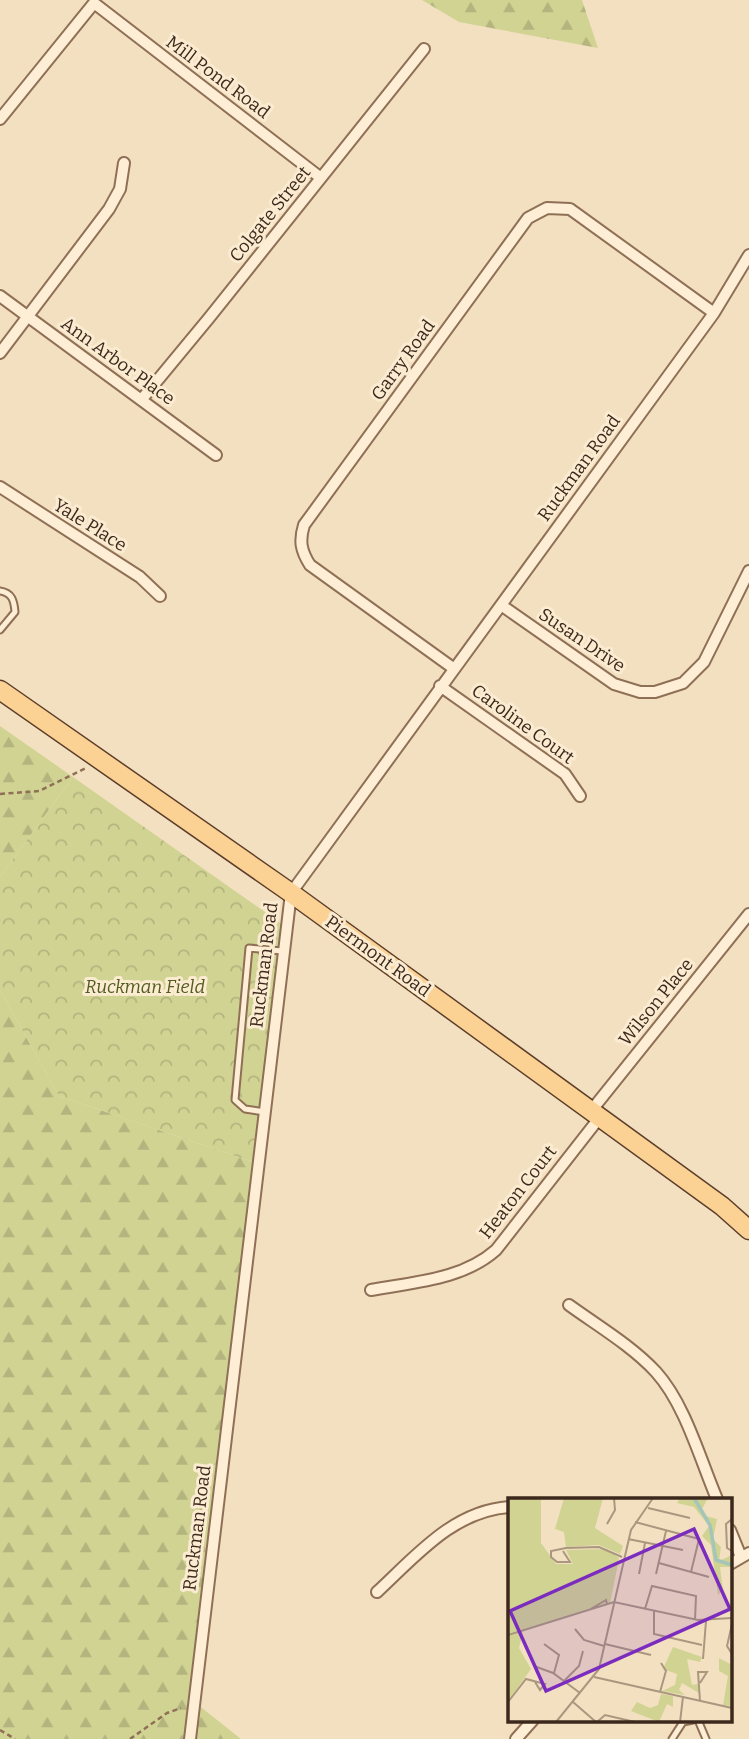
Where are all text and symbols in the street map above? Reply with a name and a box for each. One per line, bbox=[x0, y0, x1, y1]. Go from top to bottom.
street label: Mill Pond Road bbox=[162, 31, 274, 123]
street label: Colgate Street bbox=[225, 161, 316, 266]
street label: Ann Arbor Place bbox=[57, 312, 179, 410]
street label: Garry Road bbox=[366, 315, 440, 405]
street label: Ruckman Road bbox=[533, 410, 625, 525]
street label: Yale Place bbox=[49, 494, 131, 556]
street label: Susan Drive bbox=[535, 603, 629, 677]
street label: Caroline Court bbox=[467, 679, 579, 769]
street label: Ruckman Road bbox=[245, 901, 283, 1029]
street label: Piermont Road bbox=[321, 910, 435, 1002]
street label: Wilson Place bbox=[614, 954, 698, 1050]
park label: Ruckman Field bbox=[85, 976, 205, 998]
street label: Heaton Court bbox=[475, 1141, 562, 1243]
street label: Ruckman Road bbox=[178, 1464, 216, 1592]
inset map bbox=[508, 1498, 732, 1722]

